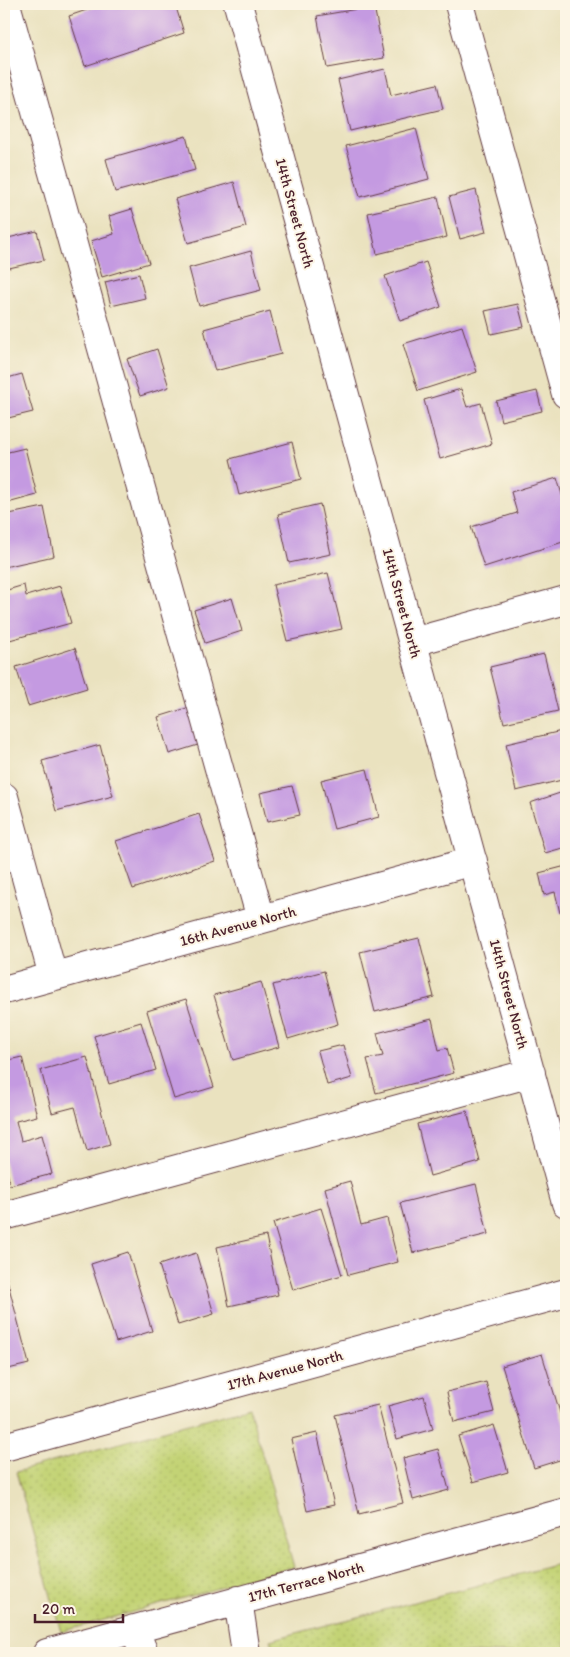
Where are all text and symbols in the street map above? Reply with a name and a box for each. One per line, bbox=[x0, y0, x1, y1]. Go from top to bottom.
street label: 14th Street North bbox=[272, 156, 318, 270]
street label: 14th Street North bbox=[379, 546, 425, 660]
street label: 16th Avenue North bbox=[178, 902, 298, 950]
street label: 14th Street North bbox=[486, 937, 532, 1051]
street label: 17th Avenue North bbox=[225, 1346, 345, 1394]
street label: 17th Terrace North bbox=[246, 1558, 366, 1606]
scale bar bbox=[35, 1592, 122, 1624]
text: 20 m bbox=[42, 1600, 76, 1618]

